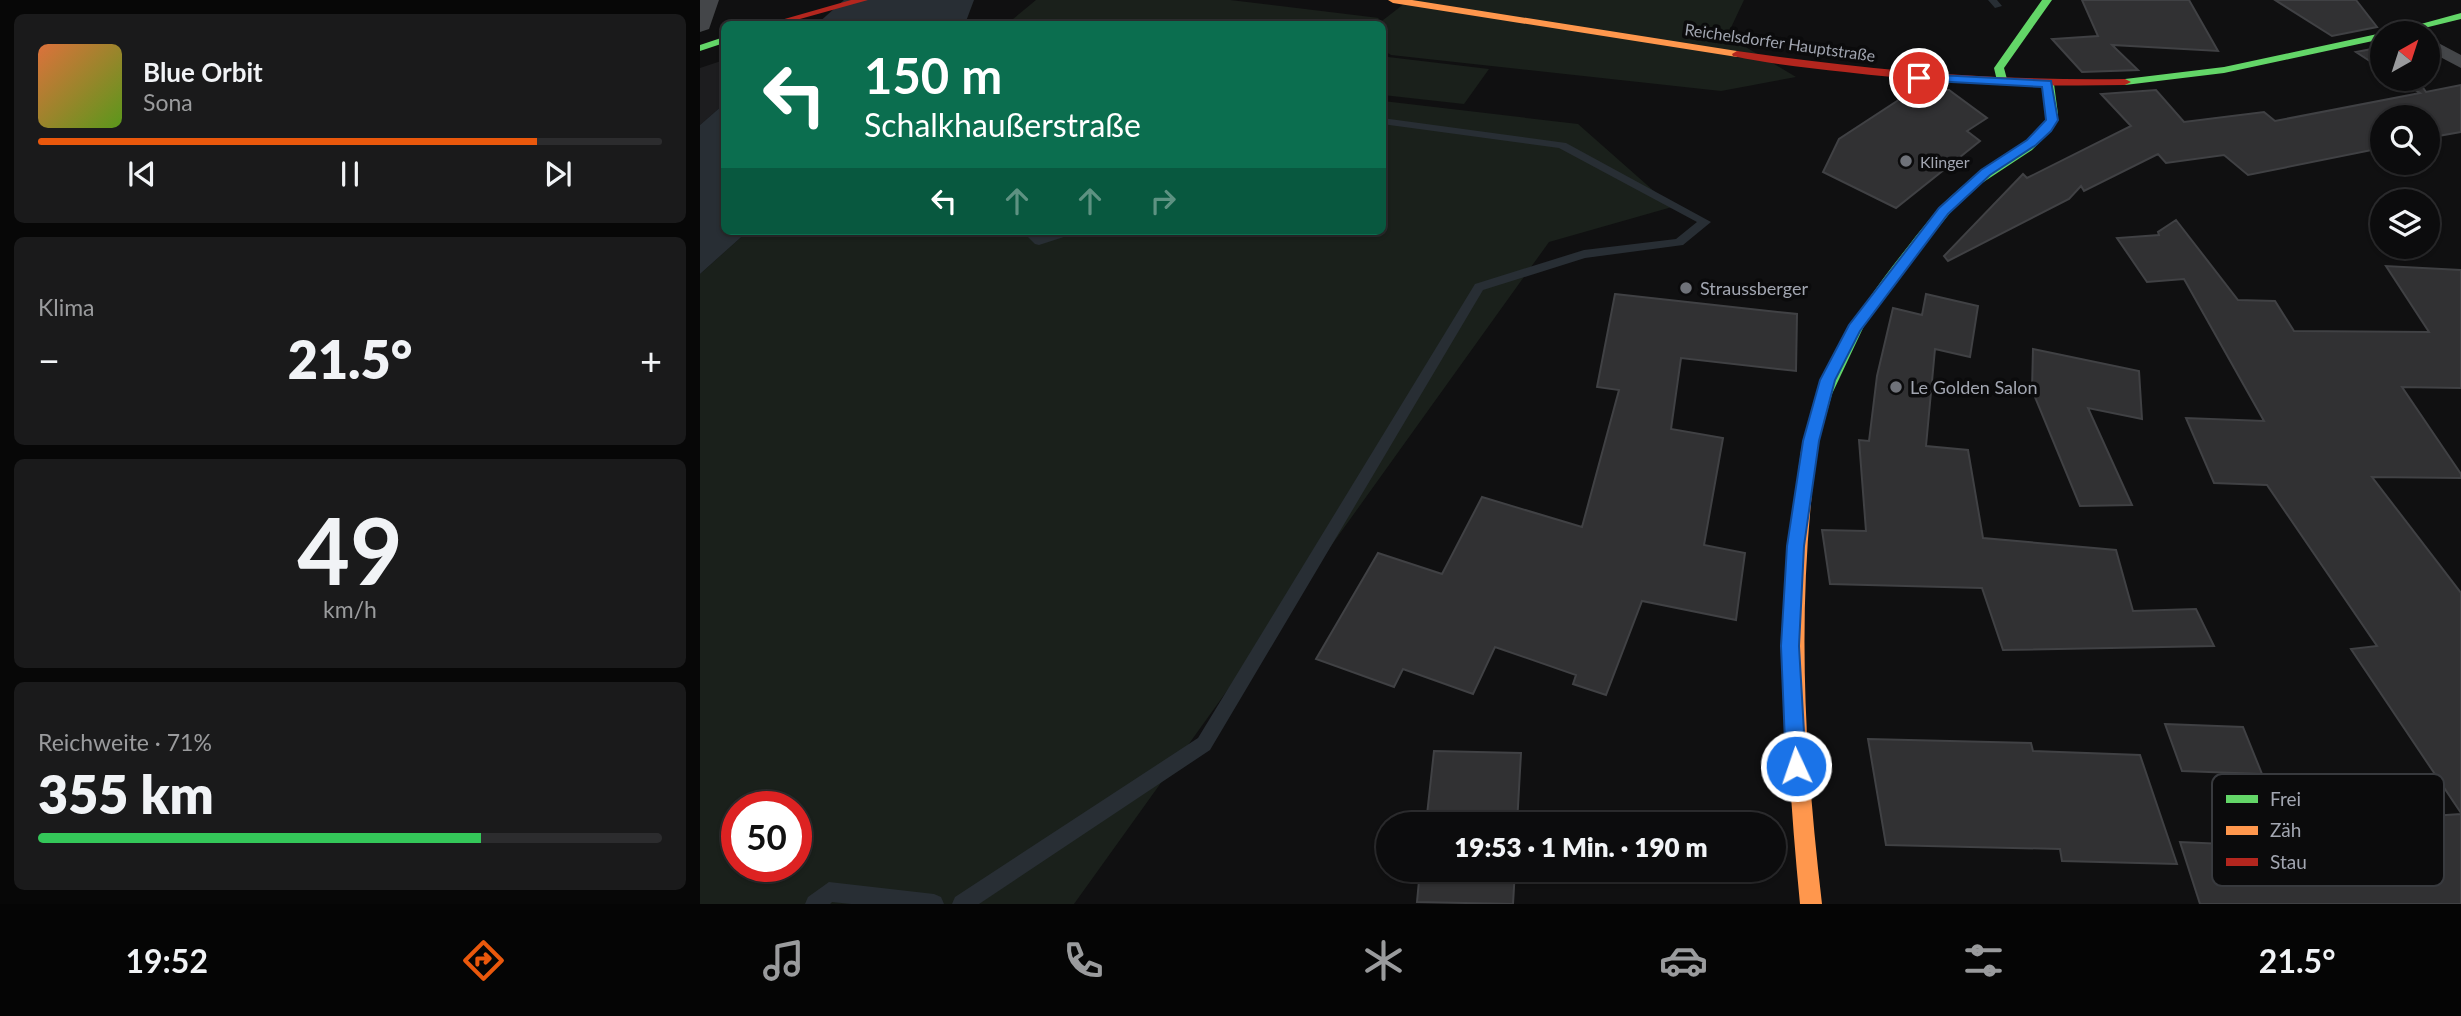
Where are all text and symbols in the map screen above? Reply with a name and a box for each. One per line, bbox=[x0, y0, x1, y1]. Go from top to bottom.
street label: Reichelsdorfer Hauptstraße bbox=[1683, 19, 1877, 65]
north arrow bbox=[2370, 21, 2440, 91]
map controls bbox=[2370, 21, 2440, 259]
text: 150 m bbox=[864, 46, 1002, 104]
pin bbox=[1889, 48, 1949, 108]
icon: left bbox=[749, 49, 840, 140]
text: Blue Orbit bbox=[143, 56, 263, 88]
icon: arrive bbox=[1900, 59, 1938, 97]
text: Sona bbox=[143, 88, 193, 116]
text: Schalkhaußerstraße bbox=[864, 105, 1141, 144]
button: search bbox=[2370, 105, 2440, 175]
place label: Klinger bbox=[1920, 152, 1970, 171]
marker: Klinger bbox=[1898, 153, 1914, 169]
icon: previous bbox=[123, 155, 161, 193]
icon: pause bbox=[331, 155, 369, 193]
icon: next bbox=[539, 155, 577, 193]
icon: left bbox=[925, 182, 963, 220]
icon: ahead bbox=[998, 182, 1036, 220]
icon: ahead bbox=[1071, 182, 1109, 220]
icon: right bbox=[1144, 182, 1182, 220]
button: layers bbox=[2370, 189, 2440, 259]
place label: Straussberger bbox=[1700, 277, 1808, 299]
marker: Straussberger bbox=[1678, 280, 1694, 296]
text: Klima bbox=[38, 293, 95, 321]
text: 21.5° bbox=[288, 328, 412, 390]
text: − bbox=[38, 337, 60, 383]
text: + bbox=[640, 337, 662, 383]
place label: Le Golden Salon bbox=[1910, 376, 2038, 398]
marker: Le Golden Salon bbox=[1888, 379, 1904, 395]
text: 49 bbox=[297, 495, 403, 604]
text: km/h bbox=[323, 595, 377, 623]
text: Reichweite · 71% bbox=[38, 728, 212, 756]
position arrow bbox=[1759, 729, 1833, 803]
text: 355 km bbox=[38, 763, 214, 825]
legend bbox=[2212, 774, 2444, 886]
text: Frei bbox=[2270, 787, 2301, 810]
speed limit sign: 50 bbox=[721, 791, 812, 882]
text: Zäh bbox=[2270, 818, 2301, 841]
text: 19:53 · 1 Min. · 190 m bbox=[1454, 831, 1708, 863]
text: Stau bbox=[2270, 850, 2307, 873]
icon: directions bbox=[459, 936, 508, 985]
icon: music bbox=[759, 936, 808, 985]
icon: phone bbox=[1059, 936, 1108, 985]
icon: climate bbox=[1359, 936, 1408, 985]
icon: car bbox=[1659, 936, 1708, 985]
icon: filters bbox=[1959, 936, 2008, 985]
text: 19:52 bbox=[125, 941, 208, 980]
text: 21.5° bbox=[2259, 941, 2335, 980]

